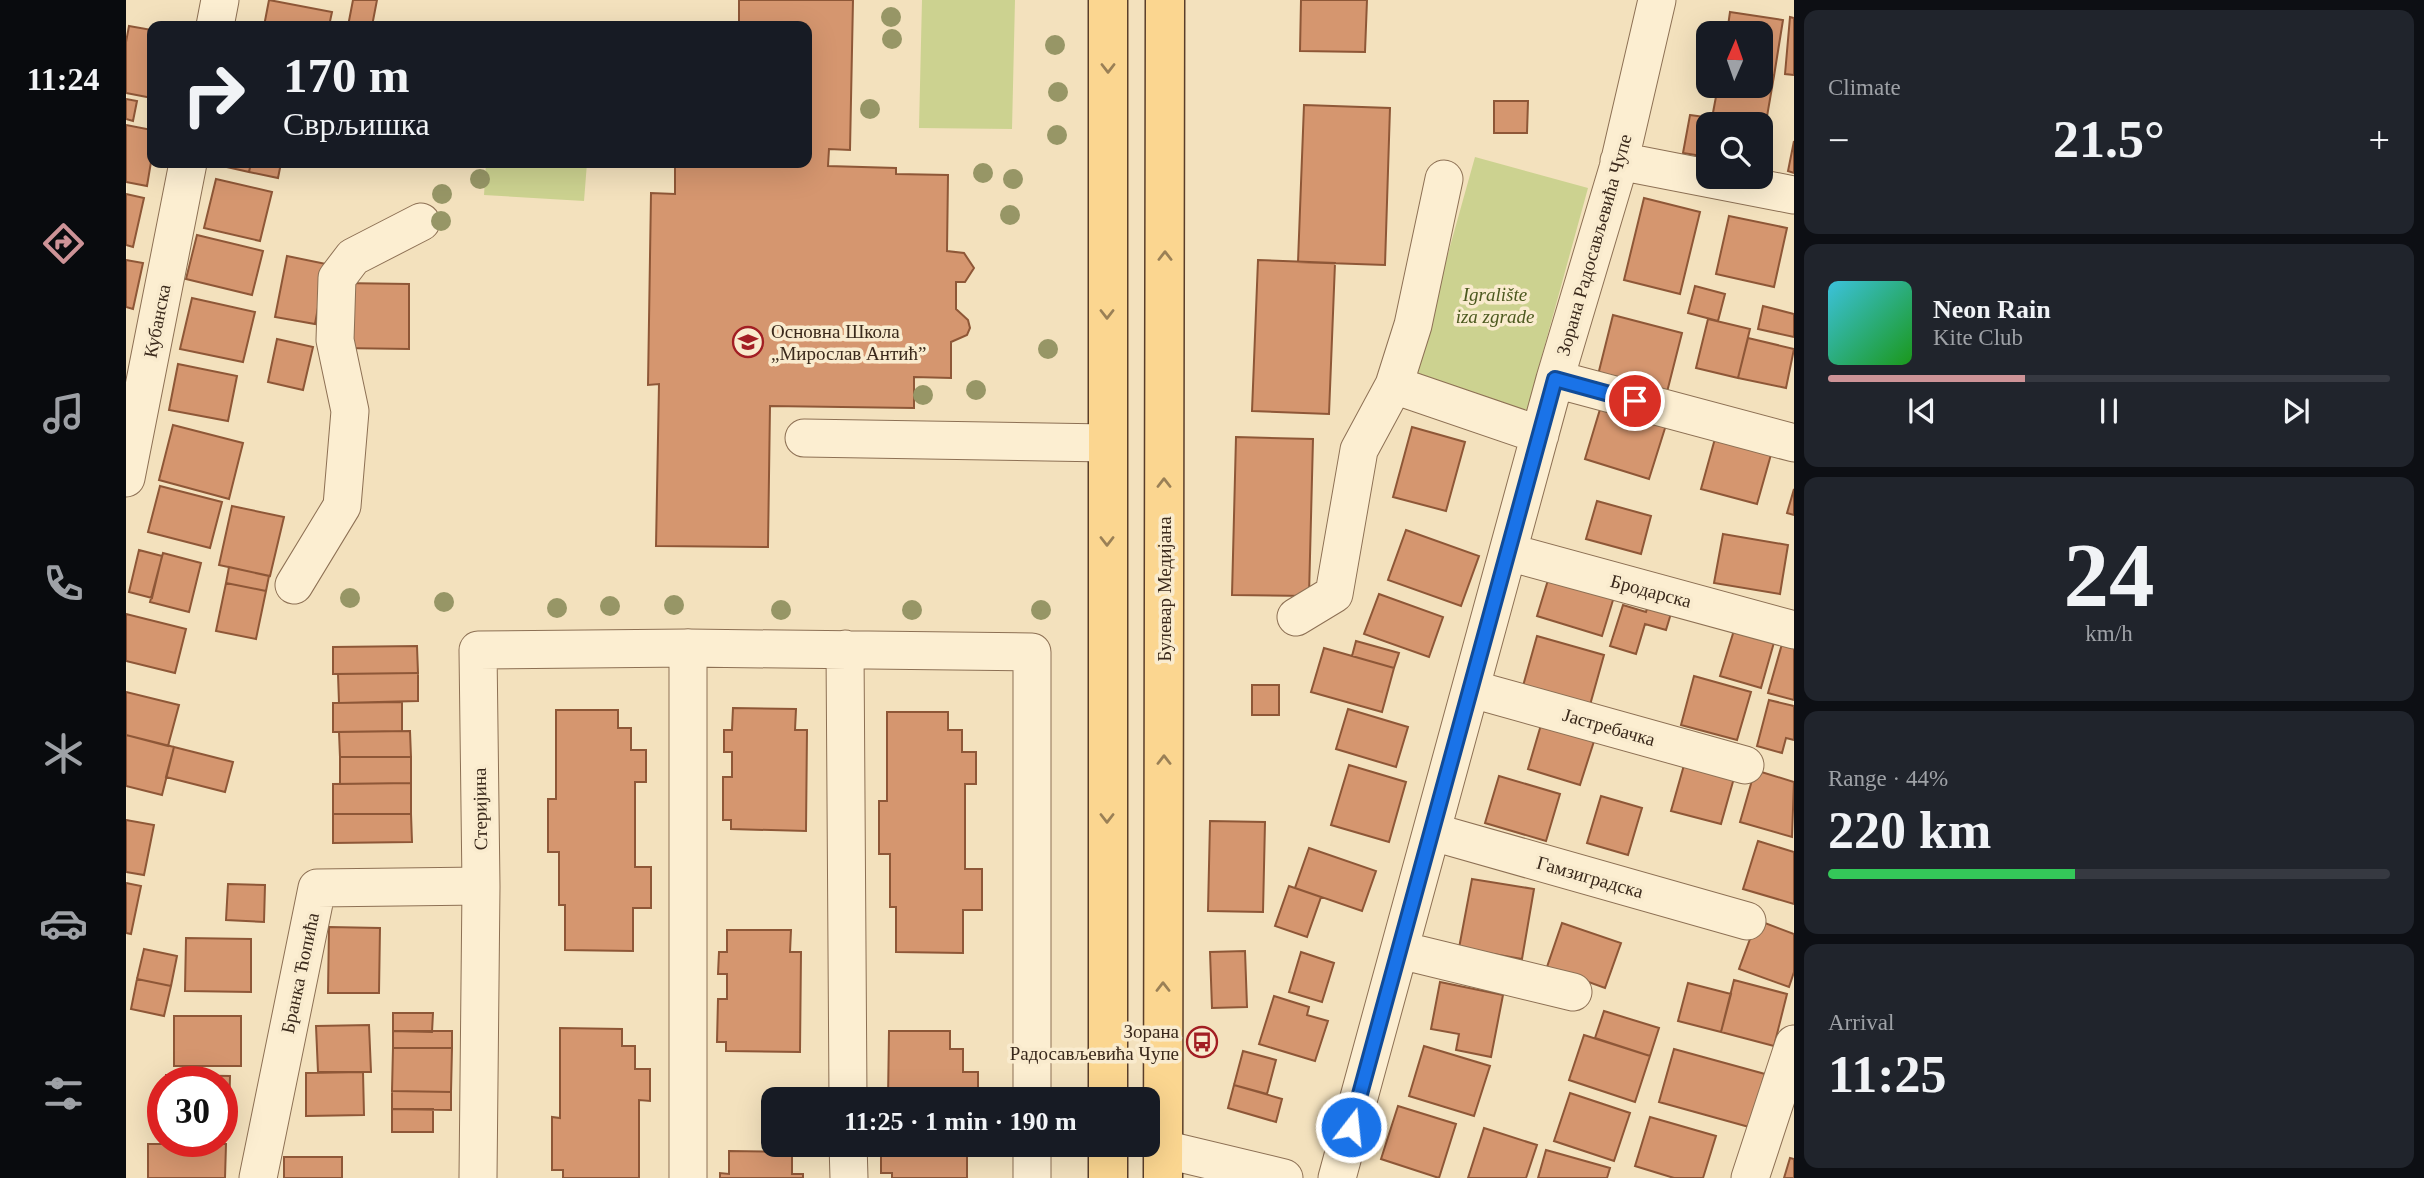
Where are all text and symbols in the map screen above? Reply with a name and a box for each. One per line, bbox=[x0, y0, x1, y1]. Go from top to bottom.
north arrow bbox=[1696, 21, 1773, 98]
map controls bbox=[1696, 21, 1773, 189]
text: 170 m bbox=[283, 48, 410, 103]
icon: right bbox=[168, 49, 259, 140]
text: 11:24 bbox=[27, 61, 99, 97]
one-way arrow bbox=[1100, 63, 1115, 74]
text: Climate bbox=[1828, 75, 1901, 100]
text: Сврљишка bbox=[283, 106, 430, 142]
text: 21.5° bbox=[2053, 111, 2165, 168]
button: search bbox=[1696, 112, 1773, 189]
text: − bbox=[1828, 119, 1849, 161]
text: + bbox=[2369, 119, 2390, 161]
street label: Зорана Радосављевића Чупе bbox=[1552, 132, 1636, 358]
icon: directions bbox=[39, 219, 88, 268]
one-way arrow bbox=[1157, 250, 1173, 261]
street label: Кубанска bbox=[140, 282, 175, 360]
park label: Igralište iza zgrade bbox=[1456, 284, 1534, 327]
text: Neon Rain bbox=[1933, 295, 2051, 324]
one-way arrow bbox=[1099, 309, 1115, 320]
place label: Основна Школа „Мирослав Антић” bbox=[771, 321, 926, 364]
school or university icon: Основна Школа „Мирослав Антић” bbox=[731, 325, 765, 359]
text: Kite Club bbox=[1933, 325, 2023, 350]
pin bbox=[1605, 371, 1665, 431]
icon: arrive bbox=[1616, 382, 1654, 420]
icon: music bbox=[39, 389, 88, 438]
icon: previous bbox=[1903, 392, 1941, 430]
icon: pause bbox=[2090, 392, 2128, 430]
icon: next bbox=[2277, 392, 2315, 430]
one-way arrow bbox=[1156, 478, 1172, 488]
street label: Булевар Медијана bbox=[1154, 516, 1175, 662]
text: 24 bbox=[2064, 525, 2155, 626]
one-way arrow bbox=[1099, 537, 1115, 547]
icon: phone bbox=[39, 559, 88, 608]
street label: Бродарска bbox=[1608, 570, 1694, 612]
text: km/h bbox=[2085, 621, 2133, 646]
street label: Јастребачка bbox=[1560, 704, 1658, 750]
icon: climate bbox=[39, 729, 88, 778]
one-way arrow bbox=[1156, 754, 1172, 765]
text: Range · 44% bbox=[1828, 766, 1948, 791]
street label: Стеријина bbox=[469, 767, 491, 851]
text: 220 km bbox=[1828, 802, 1991, 859]
one-way arrow bbox=[1099, 813, 1115, 824]
street label: Гамзиградска bbox=[1534, 852, 1646, 902]
icon: car bbox=[39, 899, 88, 948]
street label: Бранка Ћопића bbox=[277, 910, 323, 1035]
one-way arrow bbox=[1155, 982, 1171, 992]
text: Arrival bbox=[1828, 1010, 1894, 1035]
place label: Зорана Радосављевића Чупе bbox=[1010, 1021, 1180, 1064]
bus stop icon: Зорана Радосављевића Чупе bbox=[1185, 1025, 1219, 1059]
text: 11:25 bbox=[1828, 1046, 1946, 1103]
speed limit sign: 30 bbox=[147, 1066, 238, 1157]
icon: filters bbox=[39, 1069, 88, 1118]
position arrow bbox=[1314, 1090, 1388, 1164]
text: 11:25 · 1 min · 190 m bbox=[844, 1107, 1077, 1136]

